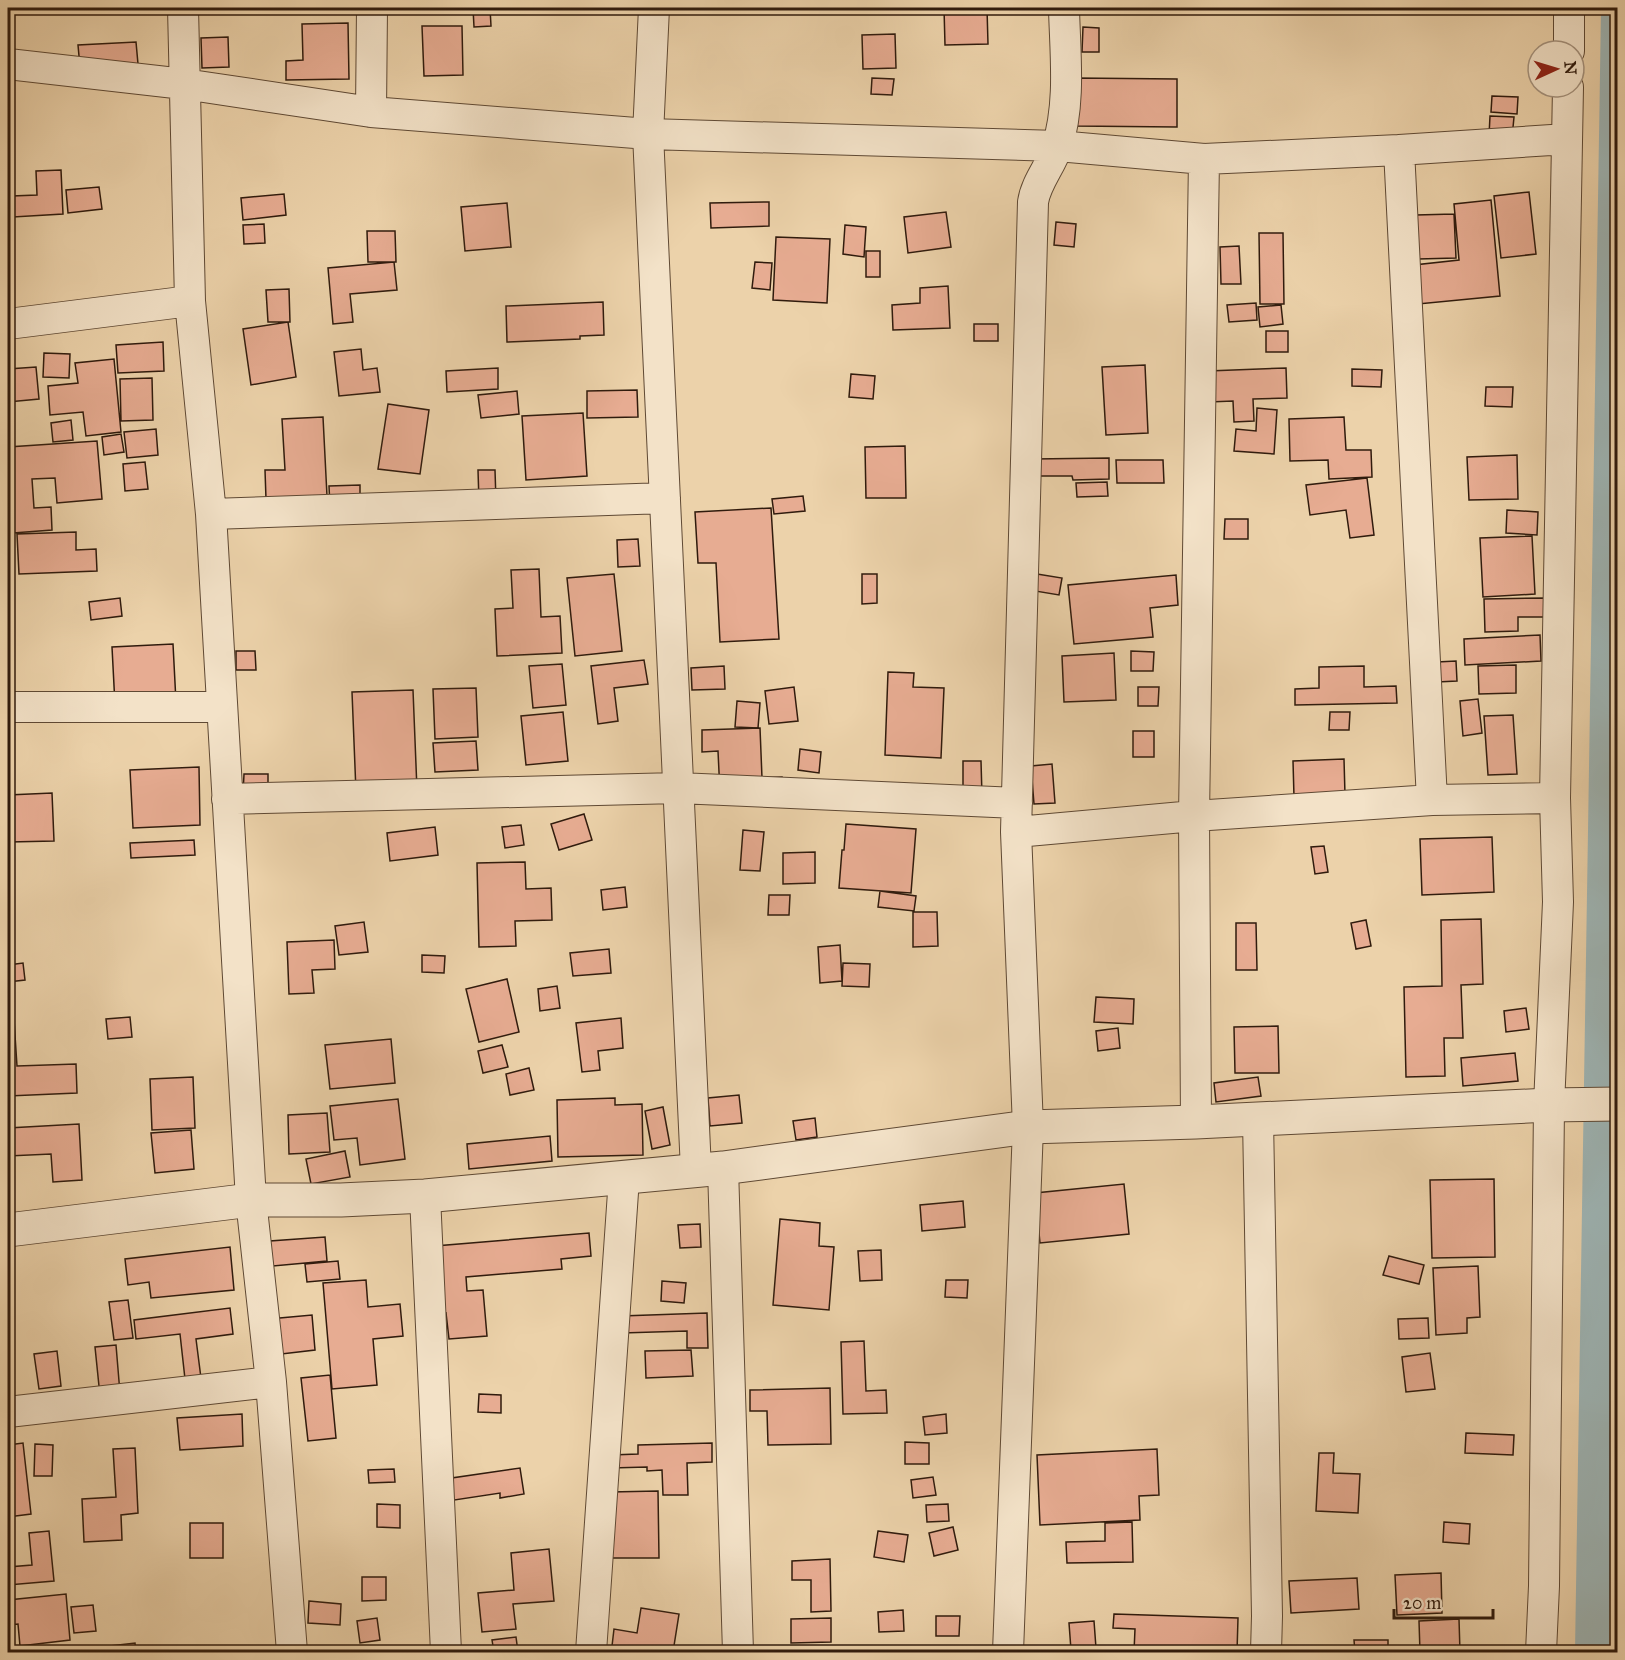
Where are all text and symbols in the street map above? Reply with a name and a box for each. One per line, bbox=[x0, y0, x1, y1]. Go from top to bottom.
north arrow bbox=[1526, 39, 1586, 99]
text: N bbox=[1561, 61, 1580, 76]
scale bar bbox=[1394, 1582, 1493, 1620]
text: 20 m bbox=[1403, 1592, 1441, 1614]

